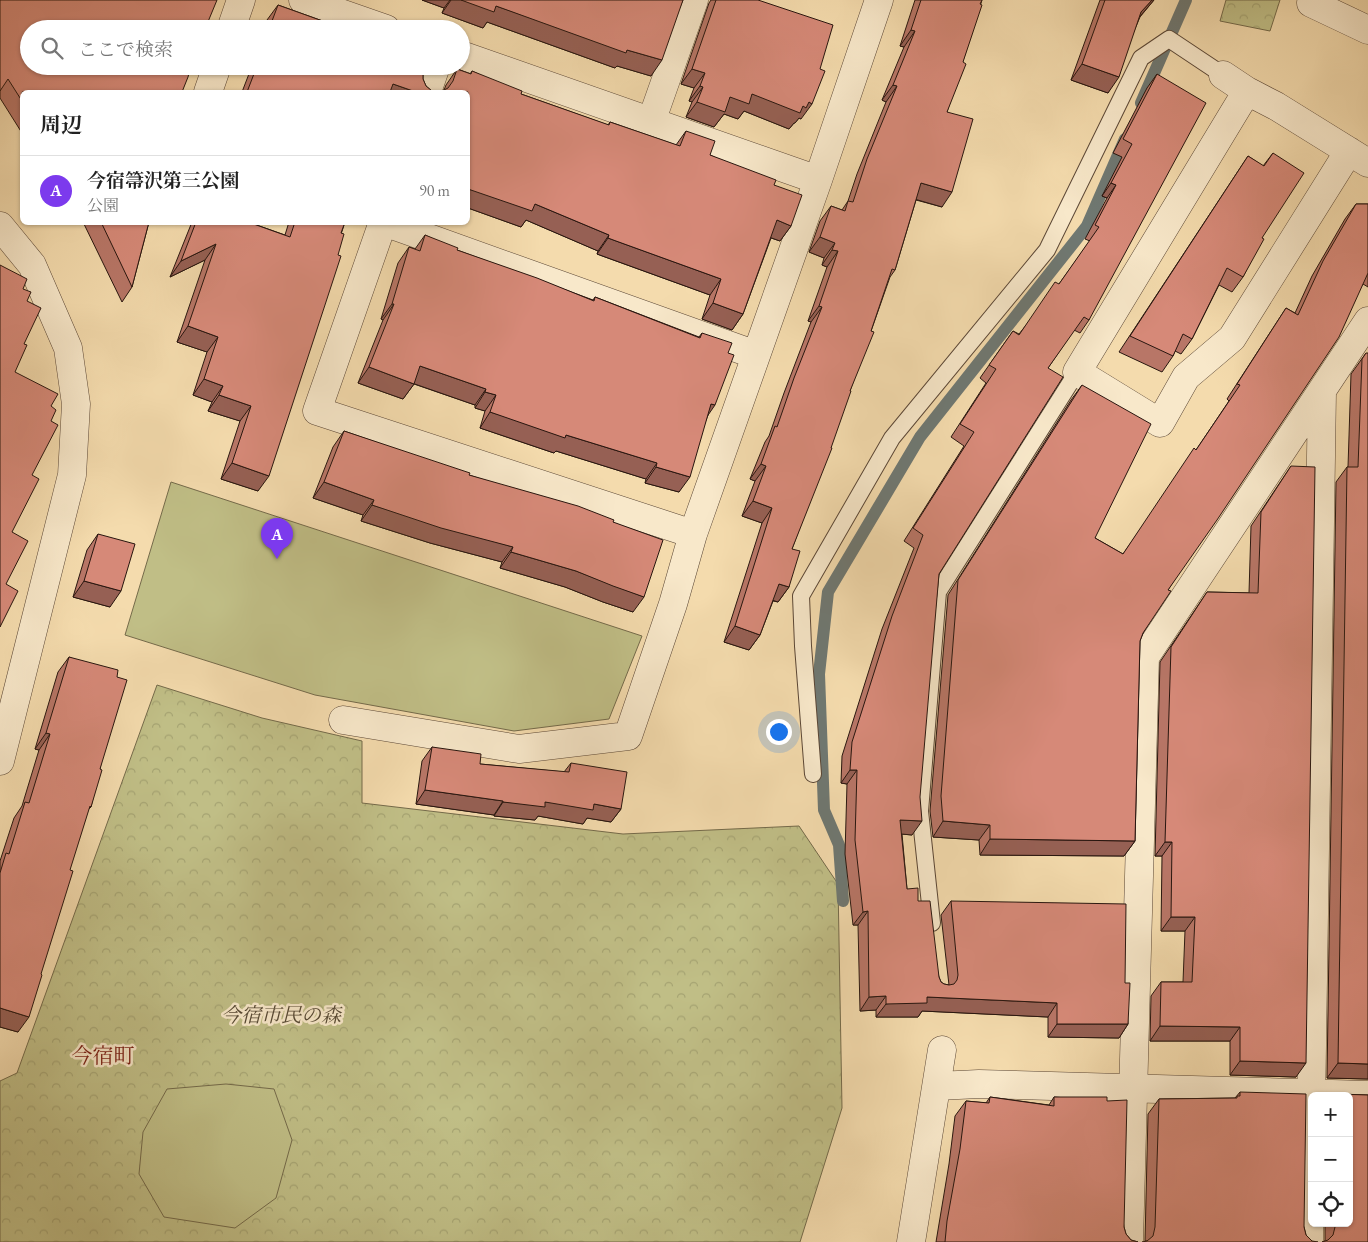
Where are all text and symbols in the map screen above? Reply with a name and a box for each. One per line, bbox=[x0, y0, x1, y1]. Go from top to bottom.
search box bbox=[20, 20, 470, 75]
icon: search bbox=[38, 34, 66, 62]
text: ここで検索 bbox=[78, 37, 173, 62]
text: 周辺 bbox=[40, 111, 82, 138]
text: 今宿箒沢第三公園 bbox=[87, 168, 239, 193]
text: A bbox=[50, 180, 62, 201]
text: 90 m bbox=[419, 180, 450, 201]
text: 公園 bbox=[87, 195, 119, 216]
pin: A bbox=[261, 518, 293, 559]
your location bbox=[766, 719, 792, 745]
park label: 今宿市民の森 bbox=[221, 1002, 343, 1028]
district label: 今宿町 bbox=[72, 1042, 135, 1069]
map controls bbox=[1308, 1092, 1353, 1227]
button: + bbox=[1308, 1092, 1353, 1137]
button: − bbox=[1308, 1137, 1353, 1182]
button: locate bbox=[1308, 1182, 1353, 1227]

